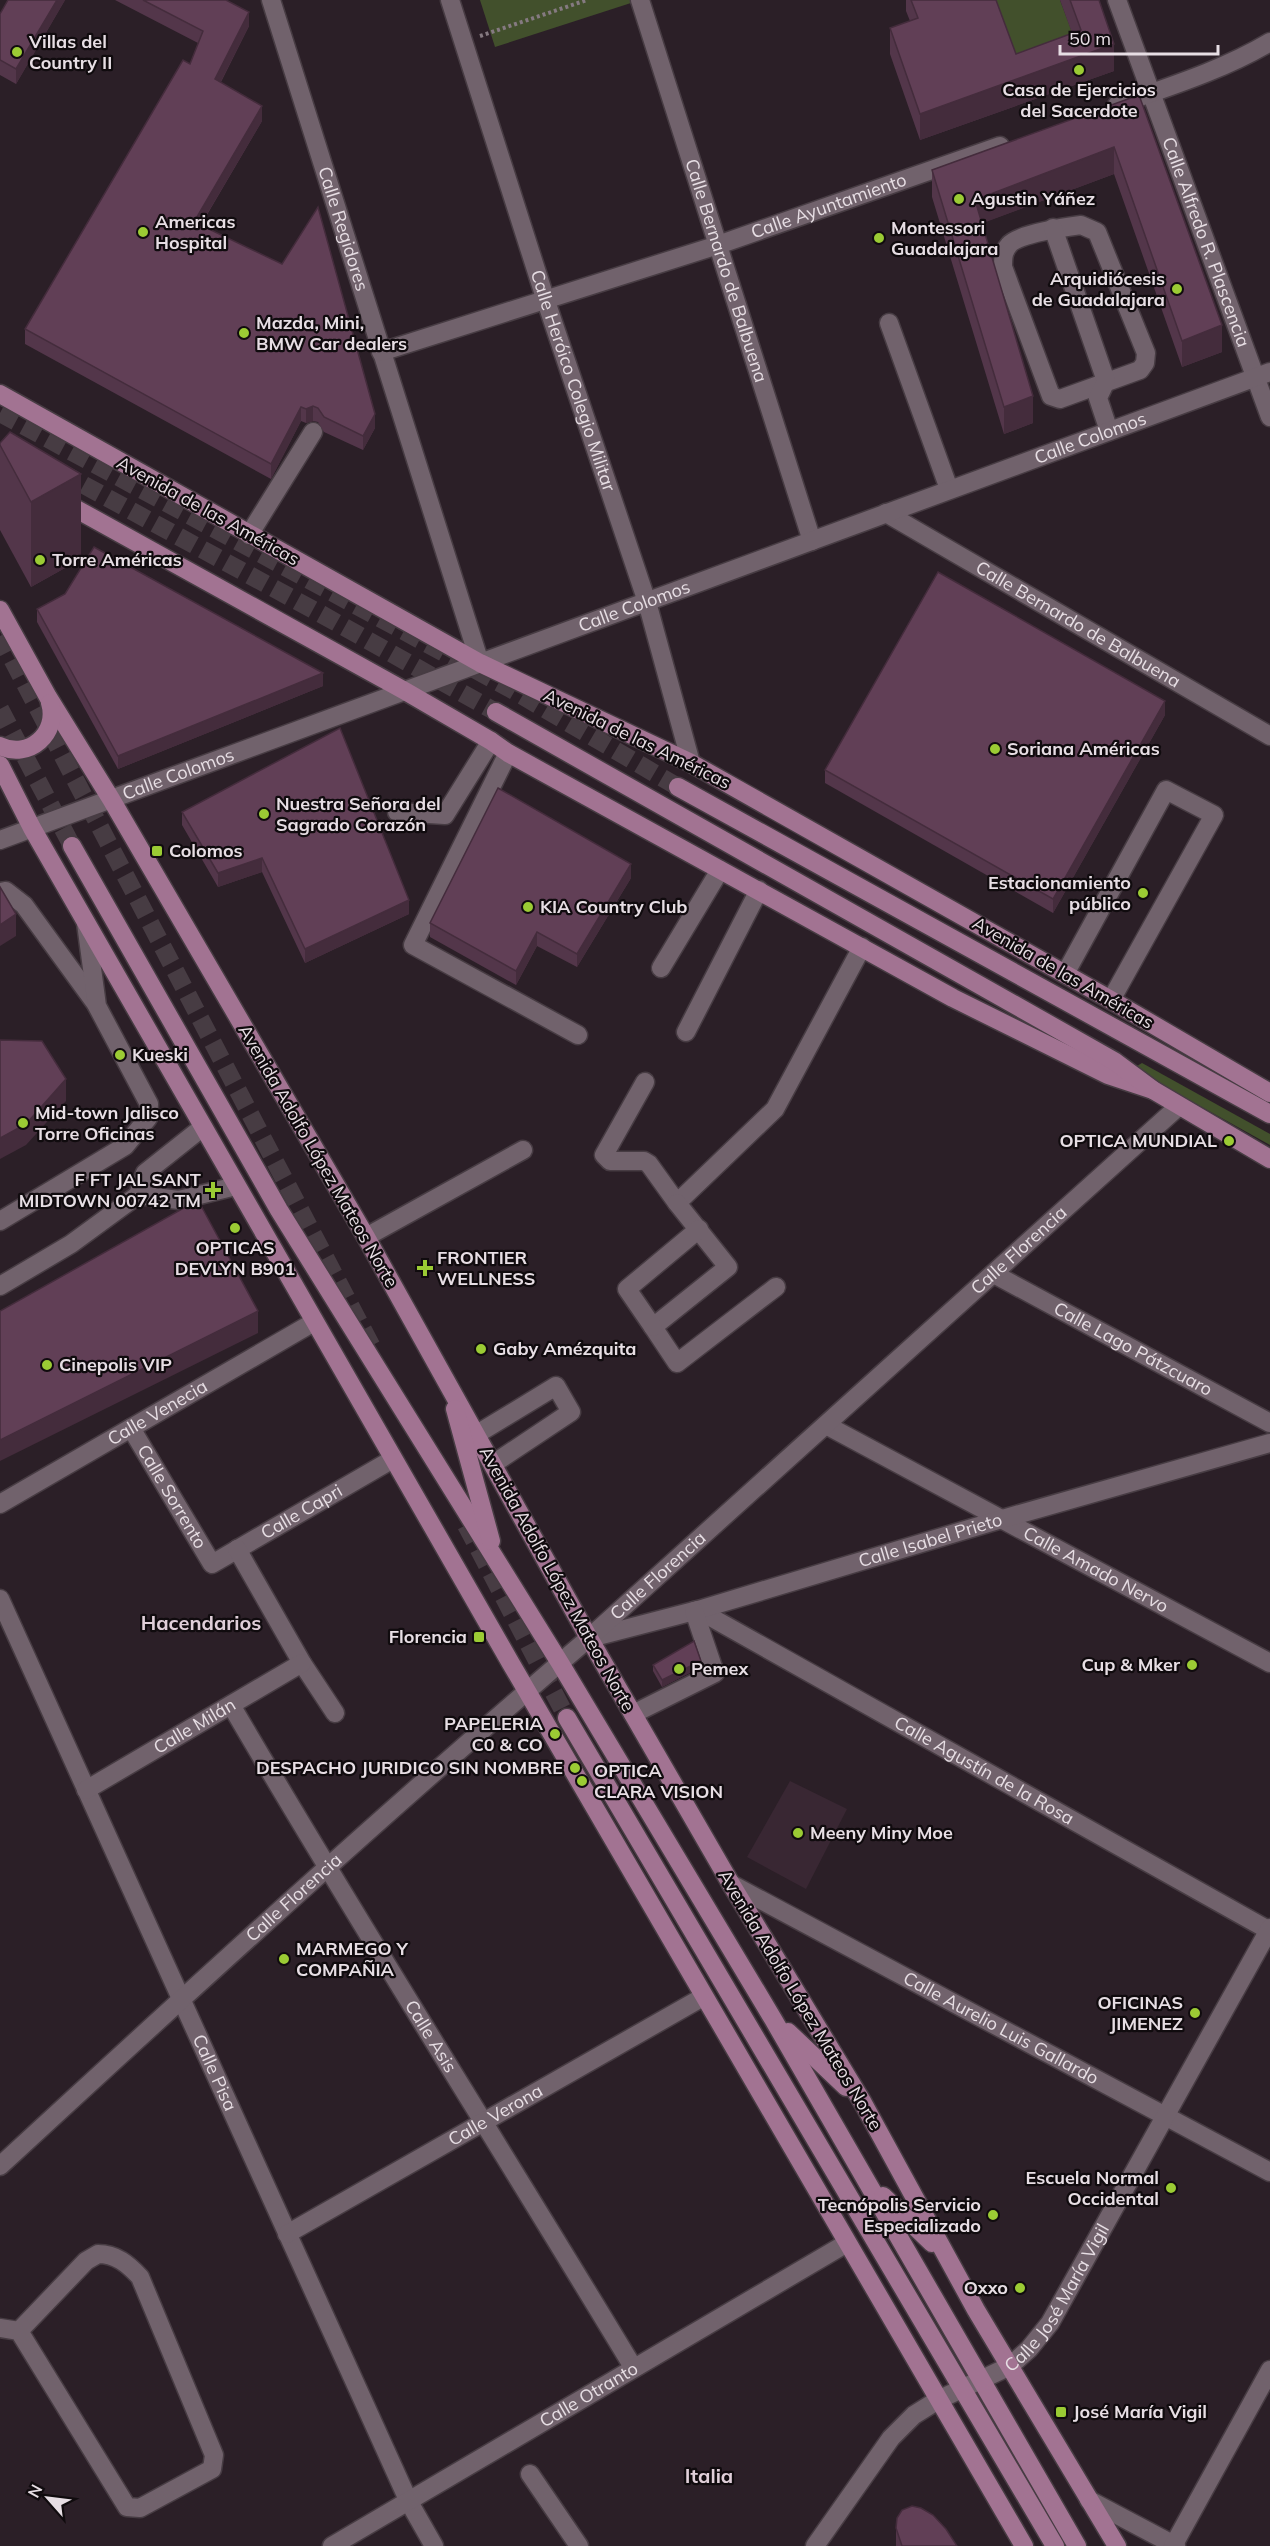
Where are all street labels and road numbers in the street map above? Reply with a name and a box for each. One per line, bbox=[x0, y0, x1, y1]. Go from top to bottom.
street label: Calle Alfredo R. Plascencia bbox=[1157, 134, 1255, 350]
street label: Calle Bernardo de Balbuena bbox=[680, 156, 773, 385]
street label: Calle Regidores bbox=[313, 164, 374, 294]
street label: Calle Ayuntamiento bbox=[748, 168, 909, 244]
street label: Calle Heróico Colegio Militar bbox=[526, 267, 621, 495]
street label: Calle Colomos bbox=[1031, 407, 1149, 469]
street label: Avenida de las Américas bbox=[113, 451, 304, 570]
street label: Calle Bernardo de Balbuena bbox=[972, 556, 1185, 693]
street label: Calle Colomos bbox=[575, 575, 693, 637]
street label: Avenida de las Américas bbox=[540, 683, 735, 794]
street label: Calle Colomos bbox=[119, 743, 237, 805]
street label: Avenida de las Américas bbox=[969, 911, 1158, 1034]
street label: Avenida Adolfo López Mateos Norte bbox=[234, 1020, 403, 1291]
street label: Calle Florencia bbox=[966, 1201, 1071, 1299]
street label: Calle Lago Pátzcuaro bbox=[1050, 1296, 1217, 1401]
street label: Calle Venecia bbox=[103, 1374, 211, 1450]
street label: Calle Sorrento bbox=[132, 1440, 212, 1553]
street label: Avenida Adolfo López Mateos Norte bbox=[475, 1442, 640, 1715]
street label: Calle Capri bbox=[257, 1479, 346, 1544]
street label: Calle Isabel Prieto bbox=[856, 1508, 1005, 1572]
street label: Calle Amado Nervo bbox=[1019, 1521, 1173, 1617]
street label: Calle Florencia bbox=[605, 1526, 710, 1625]
street label: Calle Milán bbox=[149, 1693, 240, 1759]
street label: Calle Agustín de la Rosa bbox=[890, 1711, 1078, 1830]
street label: Calle Florencia bbox=[241, 1848, 346, 1946]
street label: Avenida Adolfo López Mateos Norte bbox=[713, 1865, 888, 2134]
street label: Calle Aurelio Luis Gallardo bbox=[899, 1966, 1103, 2089]
street label: Calle Asis bbox=[400, 1996, 462, 2077]
street label: Calle Pisa bbox=[188, 2031, 242, 2114]
street label: Calle Verona bbox=[444, 2079, 547, 2151]
street label: Calle José María Vigil bbox=[999, 2219, 1114, 2377]
street label: Calle Otranto bbox=[535, 2357, 642, 2432]

